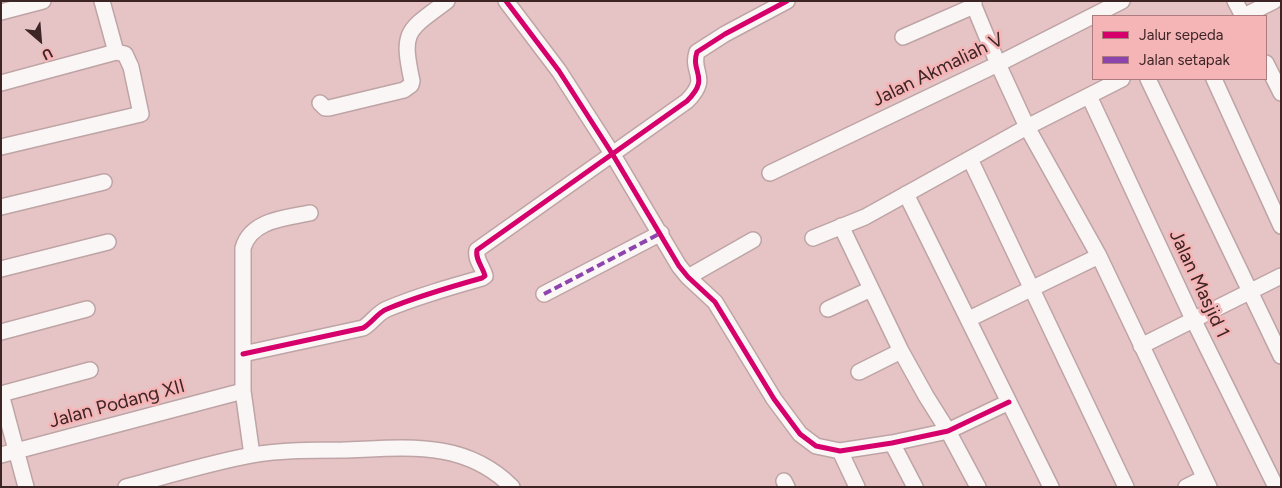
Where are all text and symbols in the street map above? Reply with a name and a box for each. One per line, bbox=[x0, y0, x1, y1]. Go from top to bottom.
north arrow bbox=[15, 15, 65, 65]
legend bbox=[1092, 15, 1267, 80]
text: Jalur sepeda bbox=[1139, 26, 1224, 44]
street label: Jalan Akmaliah V bbox=[869, 28, 1007, 112]
text: U bbox=[39, 44, 55, 64]
text: Jalan setapak bbox=[1139, 51, 1230, 69]
street label: Jalan Masjid 1 bbox=[1164, 226, 1234, 342]
street label: Jalan Podang XII bbox=[47, 375, 187, 433]

